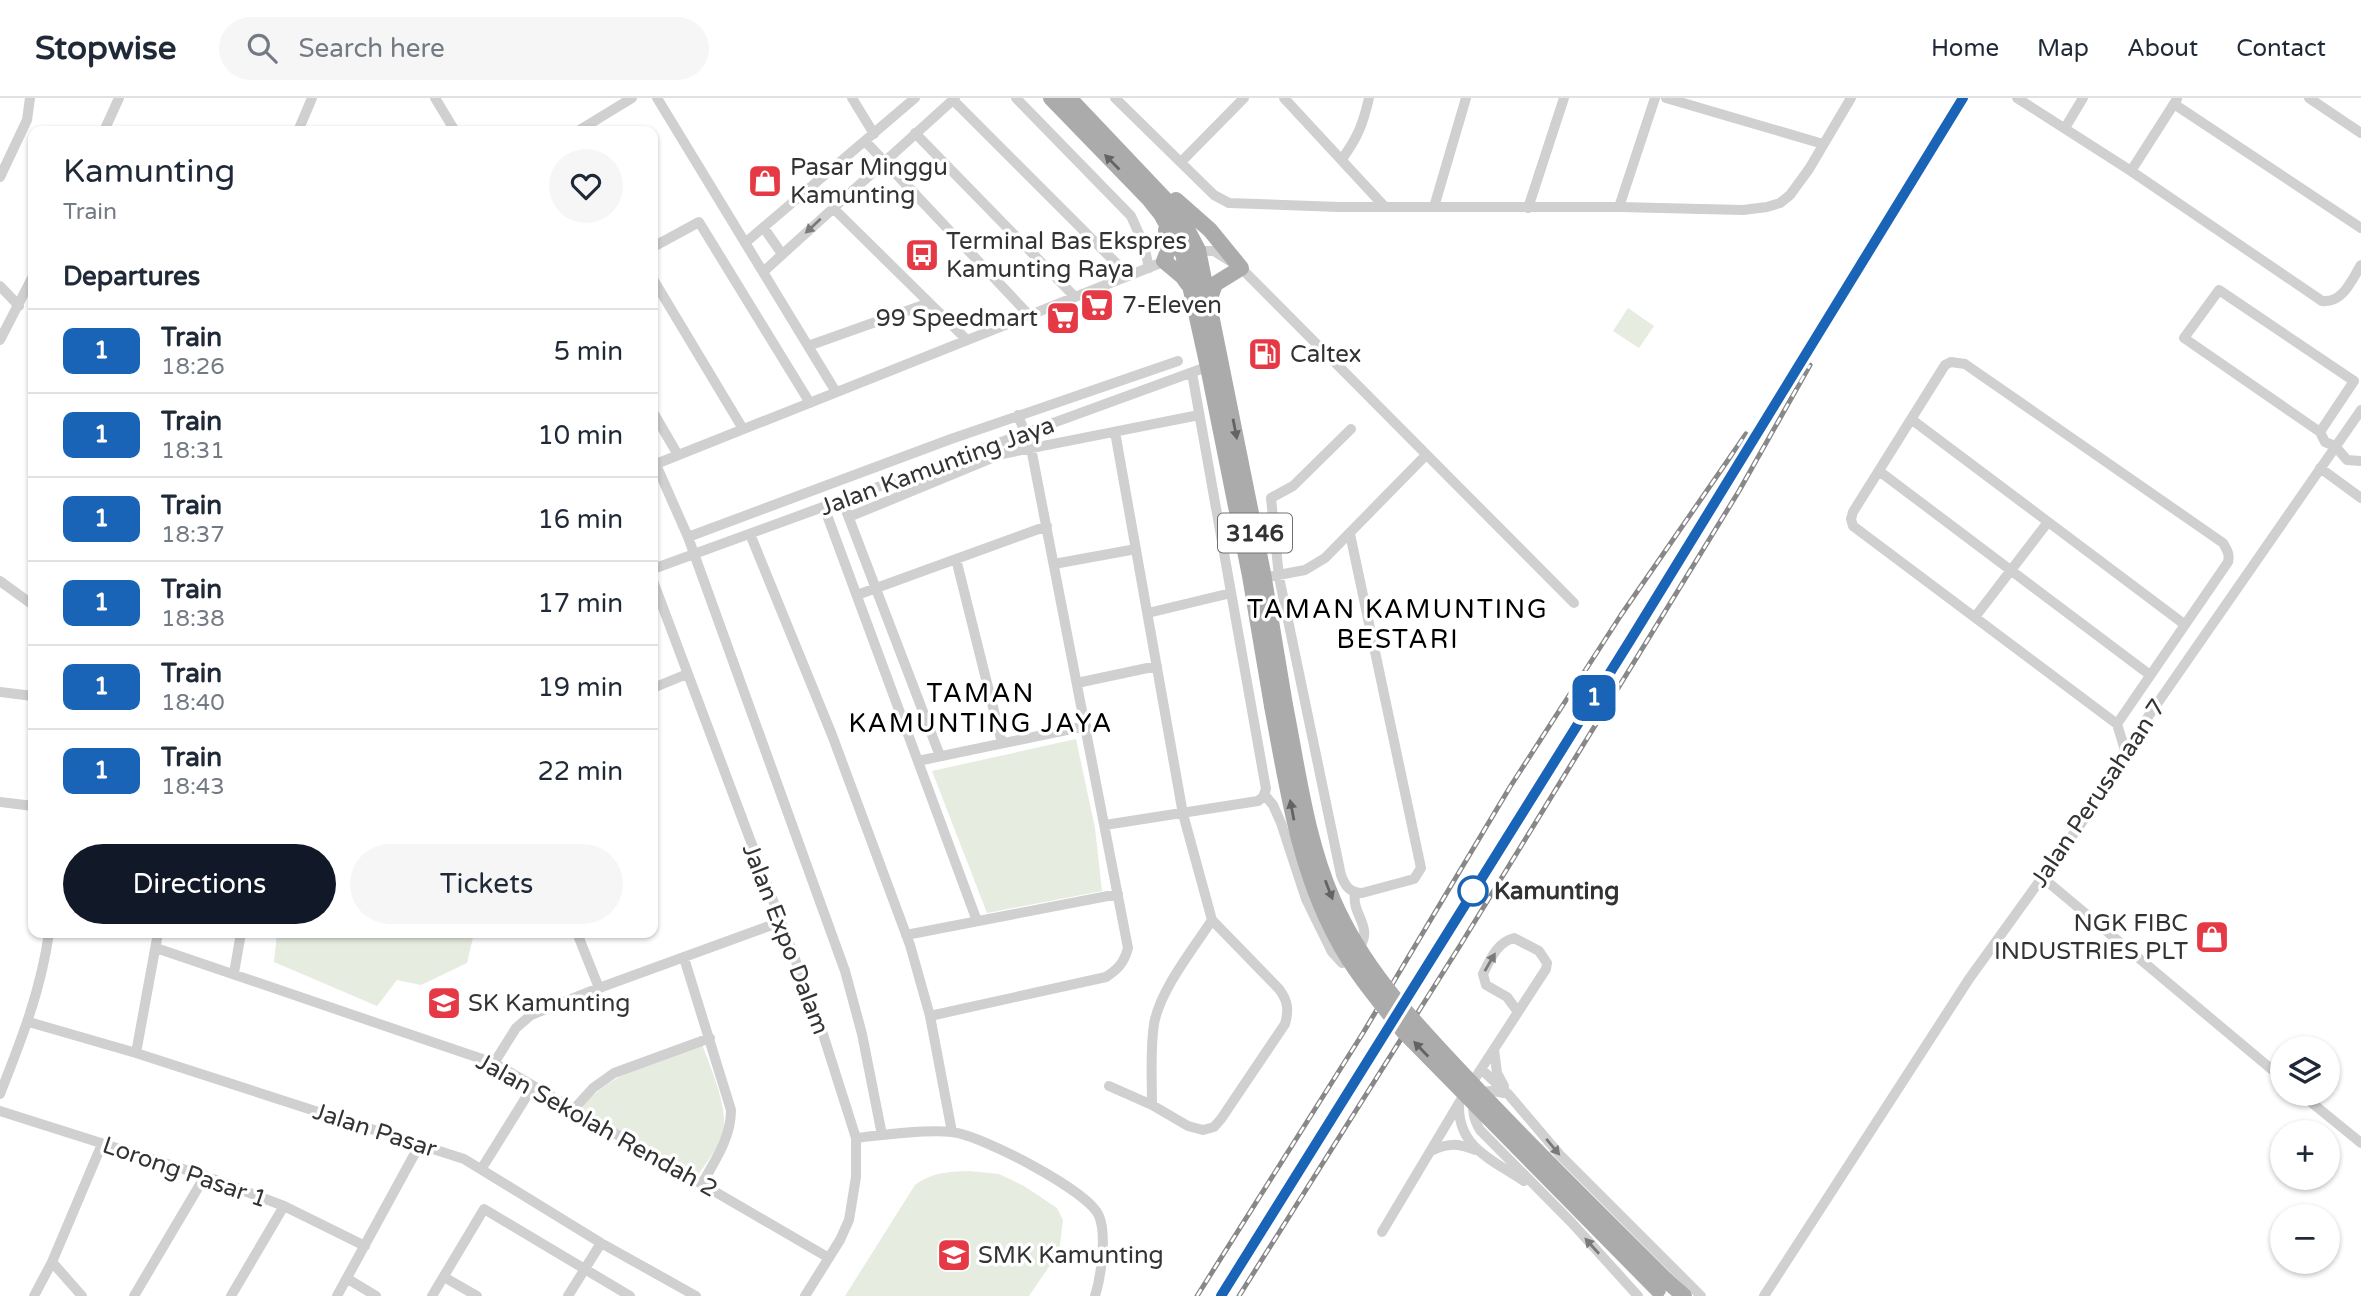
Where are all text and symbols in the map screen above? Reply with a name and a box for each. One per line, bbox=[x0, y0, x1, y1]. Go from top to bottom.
search box bbox=[219, 17, 709, 80]
text: Stopwise bbox=[35, 29, 177, 68]
icon: search bbox=[243, 29, 281, 67]
text: Search here bbox=[299, 33, 445, 64]
text: Home bbox=[1931, 34, 1999, 63]
text: Map bbox=[2037, 34, 2089, 63]
text: About bbox=[2127, 34, 2198, 63]
text: Contact bbox=[2236, 34, 2326, 63]
button: heart bbox=[549, 149, 623, 223]
text: Kamunting bbox=[63, 152, 235, 191]
place label: Pasar Minggu Kamunting bbox=[790, 153, 948, 210]
one-way arrow bbox=[1104, 154, 1120, 171]
shop icon: Pasar Minggu Kamunting bbox=[746, 162, 784, 200]
text: Train bbox=[63, 198, 117, 226]
one-way arrow bbox=[805, 217, 822, 233]
place label: Terminal Bas Ekspres Kamunting Raya bbox=[946, 227, 1187, 284]
bus stop icon: Terminal Bas Ekspres Kamunting Raya bbox=[903, 236, 941, 274]
text: Departures bbox=[63, 261, 200, 292]
supermarket icon: 7-Eleven bbox=[1078, 286, 1116, 324]
place label: 7-Eleven bbox=[1122, 291, 1222, 320]
supermarket icon: 99 Speedmart bbox=[1044, 299, 1082, 337]
place label: 99 Speedmart bbox=[876, 304, 1038, 333]
text: Train bbox=[161, 322, 222, 353]
fuel station icon: Caltex bbox=[1246, 335, 1284, 373]
text: 1 bbox=[94, 336, 109, 365]
text: 5 min bbox=[554, 336, 623, 367]
place label: Caltex bbox=[1290, 340, 1362, 369]
text: 18:26 bbox=[161, 353, 225, 381]
text: Train bbox=[161, 406, 222, 437]
street label: Jalan Kamunting Jaya bbox=[816, 411, 1058, 522]
one-way arrow bbox=[1229, 418, 1240, 440]
text: 1 bbox=[94, 420, 109, 449]
text: 10 min bbox=[537, 420, 623, 451]
text: 18:31 bbox=[161, 437, 225, 465]
text: Train bbox=[161, 490, 222, 521]
text: 1 bbox=[94, 504, 109, 533]
text: 16 min bbox=[537, 504, 623, 535]
road number: 3146 bbox=[1218, 514, 1292, 552]
text: 18:37 bbox=[161, 521, 225, 549]
text: Train bbox=[161, 574, 222, 605]
text: 1 bbox=[94, 588, 109, 617]
text: 17 min bbox=[537, 588, 623, 619]
district label: TAMAN KAMUNTING BESTARI bbox=[1247, 594, 1549, 655]
text: 18:38 bbox=[161, 605, 225, 633]
text: Train bbox=[161, 658, 222, 689]
text: 1 bbox=[94, 672, 109, 701]
text: 19 min bbox=[537, 672, 623, 703]
line badge: 1 bbox=[1571, 675, 1617, 721]
district label: TAMAN KAMUNTING JAYA bbox=[849, 678, 1113, 739]
text: 1 bbox=[1586, 683, 1602, 712]
text: 18:40 bbox=[161, 689, 225, 717]
street label: Jalan Perusahaan 7 bbox=[2025, 694, 2172, 893]
text: Train bbox=[161, 742, 222, 773]
text: 1 bbox=[94, 756, 109, 785]
text: 22 min bbox=[537, 756, 623, 787]
text: 18:43 bbox=[161, 773, 225, 801]
one-way arrow bbox=[1287, 799, 1298, 821]
street label: Jalan Expo Dalam bbox=[736, 840, 835, 1039]
button: Directions bbox=[63, 844, 336, 924]
button: Tickets bbox=[350, 844, 623, 924]
marker: Kamunting bbox=[1458, 876, 1488, 906]
place label: Kamunting bbox=[1494, 877, 1619, 906]
one-way arrow bbox=[1324, 879, 1335, 900]
place label: NGK FIBC INDUSTRIES PLT bbox=[1994, 909, 2188, 966]
shop icon: NGK FIBC INDUSTRIES PLT bbox=[2193, 918, 2231, 956]
one-way arrow bbox=[1484, 952, 1496, 971]
school or university icon: SK Kamunting bbox=[425, 984, 463, 1022]
place label: SK Kamunting bbox=[468, 989, 630, 1018]
map controls bbox=[2270, 1036, 2340, 1274]
button: layers bbox=[2270, 1036, 2340, 1106]
one-way arrow bbox=[1413, 1041, 1430, 1058]
street label: Jalan Sekolah Rendah 2 bbox=[471, 1047, 722, 1204]
street label: Jalan Pasar bbox=[309, 1097, 441, 1164]
button: + bbox=[2270, 1120, 2340, 1190]
street label: Lorong Pasar 1 bbox=[99, 1131, 271, 1214]
one-way arrow bbox=[1545, 1138, 1560, 1155]
button: − bbox=[2270, 1204, 2340, 1274]
school or university icon: SMK Kamunting bbox=[935, 1236, 973, 1274]
one-way arrow bbox=[1584, 1237, 1600, 1255]
place label: SMK Kamunting bbox=[978, 1241, 1164, 1270]

